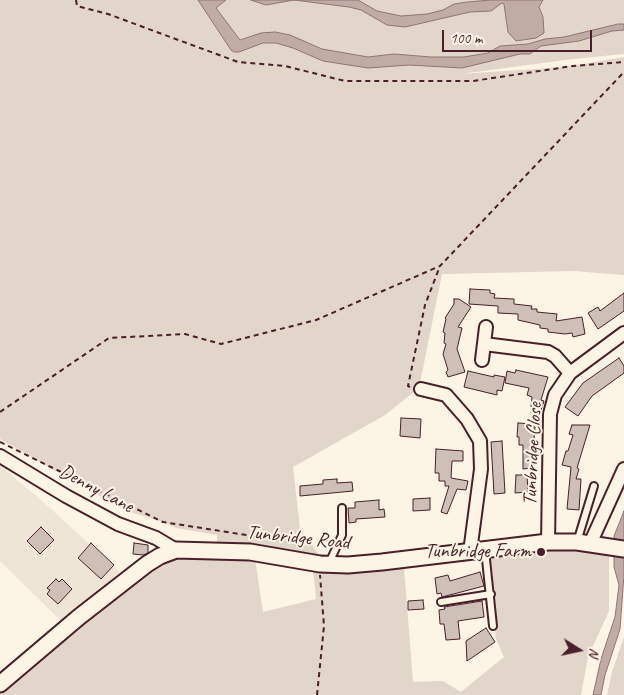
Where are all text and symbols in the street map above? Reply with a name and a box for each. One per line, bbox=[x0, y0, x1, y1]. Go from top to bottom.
scale bar bbox=[444, 20, 594, 52]
text: 100 m bbox=[450, 29, 482, 48]
street label: Tunbridge Close bbox=[518, 402, 548, 506]
street label: Denny Lane bbox=[55, 459, 137, 519]
street label: Tunbridge Road bbox=[245, 521, 351, 555]
place label: Tunbridge Farm bbox=[425, 540, 531, 564]
marker: Tunbridge Farm bbox=[535, 546, 547, 558]
north arrow bbox=[554, 625, 604, 675]
text: N bbox=[585, 647, 603, 658]

